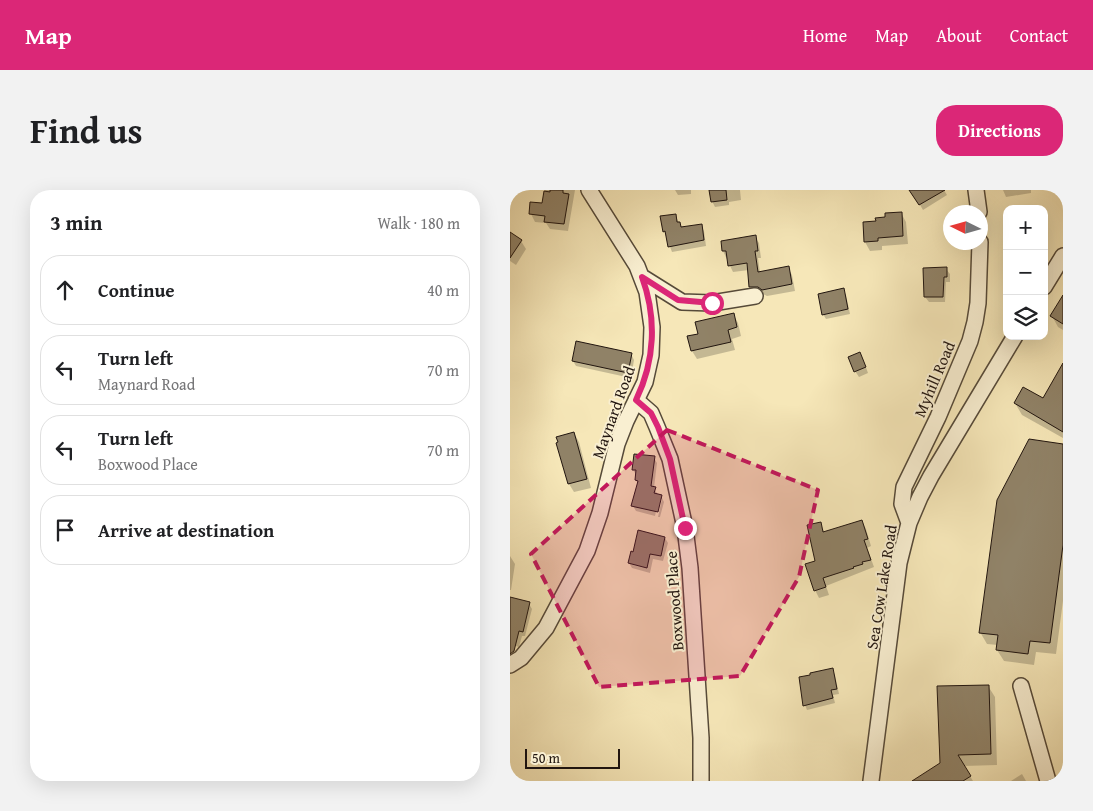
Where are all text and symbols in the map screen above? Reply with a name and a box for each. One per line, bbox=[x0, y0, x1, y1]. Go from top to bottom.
text: Map bbox=[25, 18, 72, 53]
text: Home bbox=[803, 22, 847, 49]
text: Map bbox=[875, 22, 908, 49]
text: About bbox=[936, 22, 982, 49]
text: Contact bbox=[1010, 22, 1068, 49]
text: Find us bbox=[30, 105, 143, 156]
button: Directions bbox=[936, 105, 1063, 156]
north arrow bbox=[943, 205, 988, 250]
map controls bbox=[1003, 205, 1048, 340]
button: + bbox=[1003, 205, 1048, 250]
text: 3 min bbox=[50, 207, 102, 238]
text: Walk · 180 m bbox=[377, 211, 460, 235]
button: − bbox=[1003, 250, 1048, 295]
icon: ahead bbox=[51, 276, 79, 304]
text: Continue bbox=[98, 276, 175, 304]
text: 40 m bbox=[427, 278, 459, 302]
route start bbox=[701, 292, 724, 315]
button: layers bbox=[1003, 295, 1048, 340]
street label: Myhill Road bbox=[907, 337, 961, 421]
text: Turn left bbox=[98, 344, 173, 372]
icon: left bbox=[51, 356, 79, 384]
text: 70 m bbox=[427, 358, 459, 382]
street label: Maynard Road bbox=[585, 362, 641, 462]
text: Maynard Road bbox=[98, 372, 195, 396]
text: Turn left bbox=[98, 424, 173, 452]
icon: left bbox=[51, 436, 79, 464]
text: 70 m bbox=[427, 438, 459, 462]
text: Boxwood Place bbox=[98, 452, 198, 476]
icon: arrive bbox=[51, 516, 79, 544]
text: Arrive at destination bbox=[98, 516, 274, 544]
route end bbox=[674, 517, 697, 540]
street label: Sea Cow Lake Road bbox=[859, 523, 903, 651]
street label: Boxwood Place bbox=[659, 550, 689, 652]
scale bar bbox=[525, 746, 620, 769]
text: 50 m bbox=[532, 748, 560, 768]

